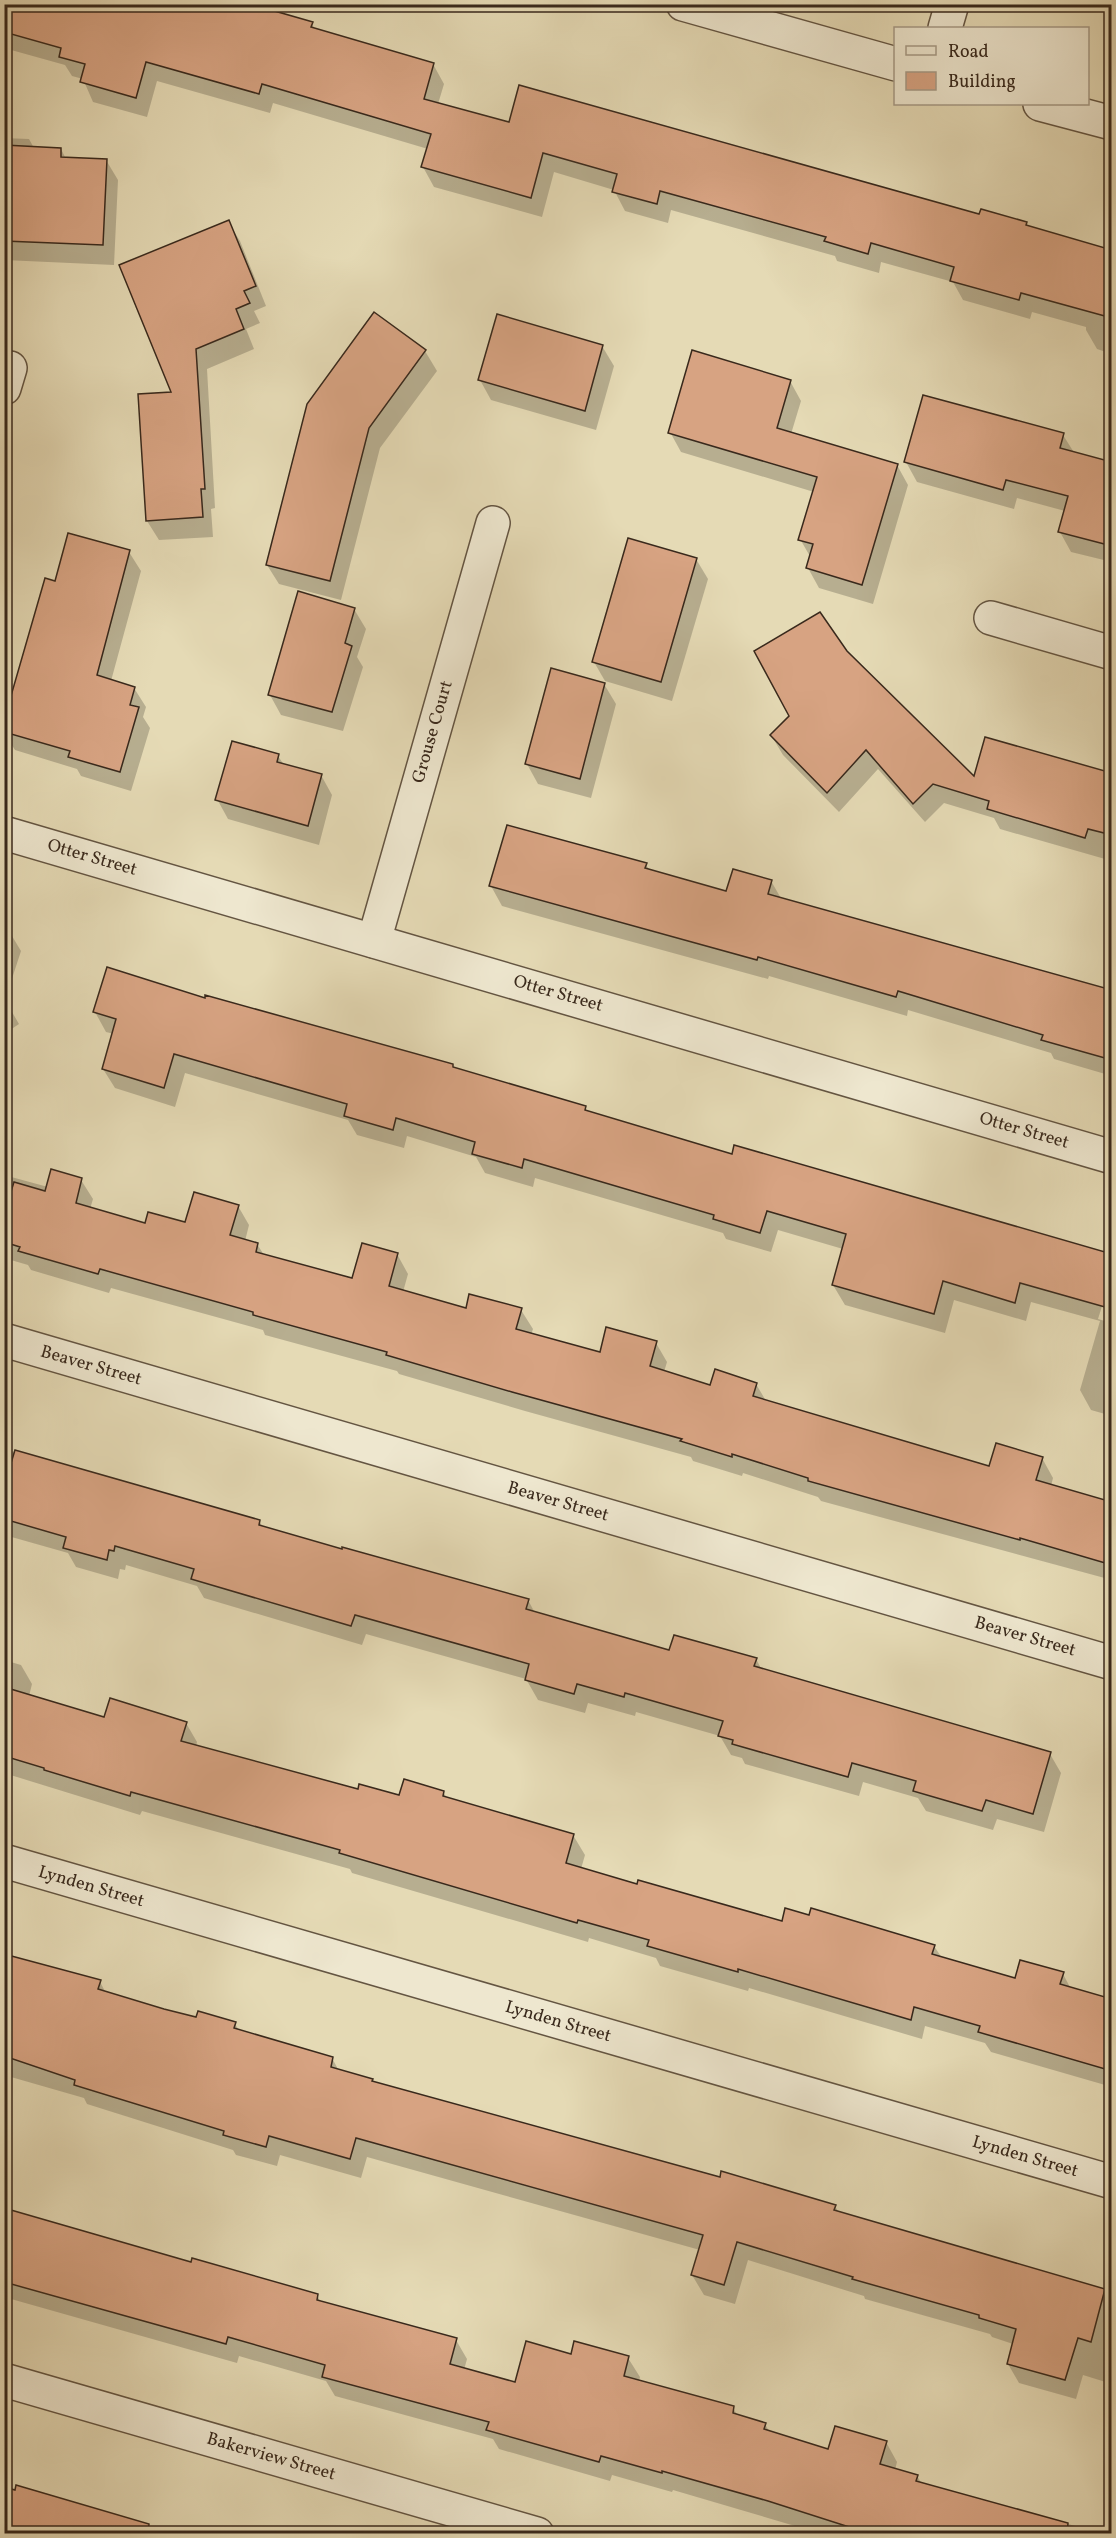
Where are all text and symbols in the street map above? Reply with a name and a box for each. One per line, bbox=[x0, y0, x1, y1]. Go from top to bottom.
legend bbox=[894, 27, 1089, 105]
text: Road bbox=[948, 40, 989, 65]
text: Building bbox=[948, 70, 1016, 95]
street label: Grouse Court bbox=[406, 678, 460, 786]
street label: Otter Street bbox=[44, 833, 140, 883]
street label: Otter Street bbox=[510, 969, 606, 1019]
street label: Otter Street bbox=[976, 1106, 1072, 1156]
street label: Beaver Street bbox=[37, 1340, 145, 1392]
street label: Beaver Street bbox=[504, 1476, 612, 1528]
street label: Beaver Street bbox=[971, 1611, 1079, 1663]
street label: Lynden Street bbox=[35, 1860, 147, 1914]
street label: Lynden Street bbox=[502, 1995, 614, 2049]
street label: Lynden Street bbox=[969, 2130, 1081, 2184]
street label: Bakerview Street bbox=[204, 2427, 338, 2487]

